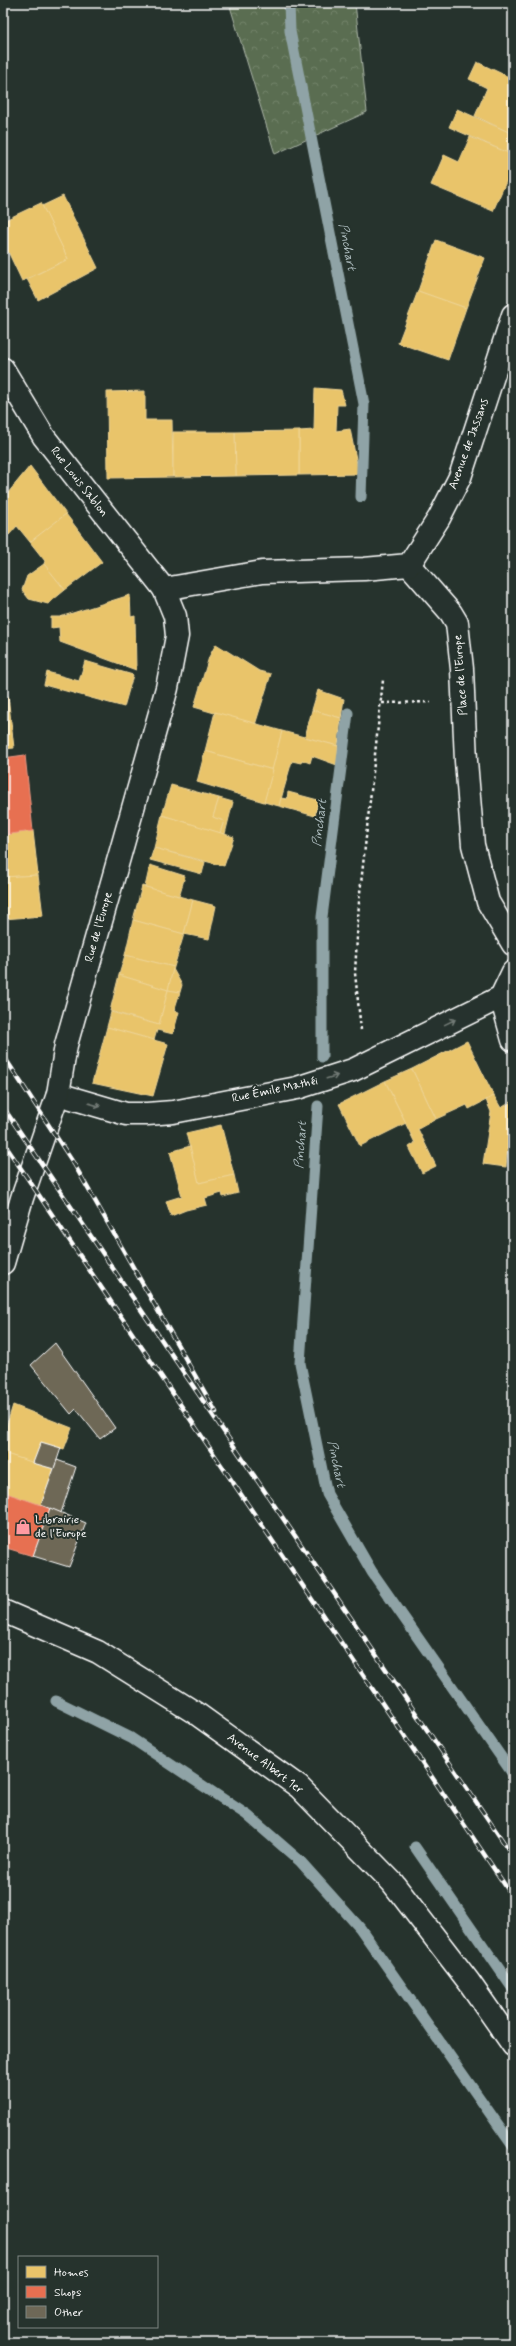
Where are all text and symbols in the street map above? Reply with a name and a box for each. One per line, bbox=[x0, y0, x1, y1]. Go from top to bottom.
water label: Pinchart bbox=[334, 222, 360, 273]
street label: Avenue de Jassans bbox=[445, 396, 493, 492]
street label: Rue Louis Sablon bbox=[47, 444, 111, 520]
street label: Place de l'Europe bbox=[450, 634, 472, 716]
water label: Pinchart bbox=[309, 797, 331, 848]
street label: Rue de l'Europe bbox=[81, 890, 117, 964]
one-way arrow bbox=[444, 1018, 456, 1025]
street label: Rue Émile Mathéi bbox=[230, 1073, 320, 1107]
one-way arrow bbox=[326, 1073, 339, 1080]
one-way arrow bbox=[89, 1102, 102, 1109]
water label: Pinchart bbox=[291, 1120, 311, 1169]
water label: Pinchart bbox=[323, 1439, 349, 1490]
place label: Librairie de l'Europe bbox=[35, 1512, 87, 1542]
shop icon: Librairie de l'Europe bbox=[14, 1518, 32, 1536]
street label: Avenue Albert 1er bbox=[223, 1730, 307, 1798]
legend bbox=[18, 2256, 158, 2328]
text: Homes bbox=[54, 2265, 89, 2281]
text: Shops bbox=[54, 2285, 81, 2301]
text: Other bbox=[54, 2305, 83, 2321]

